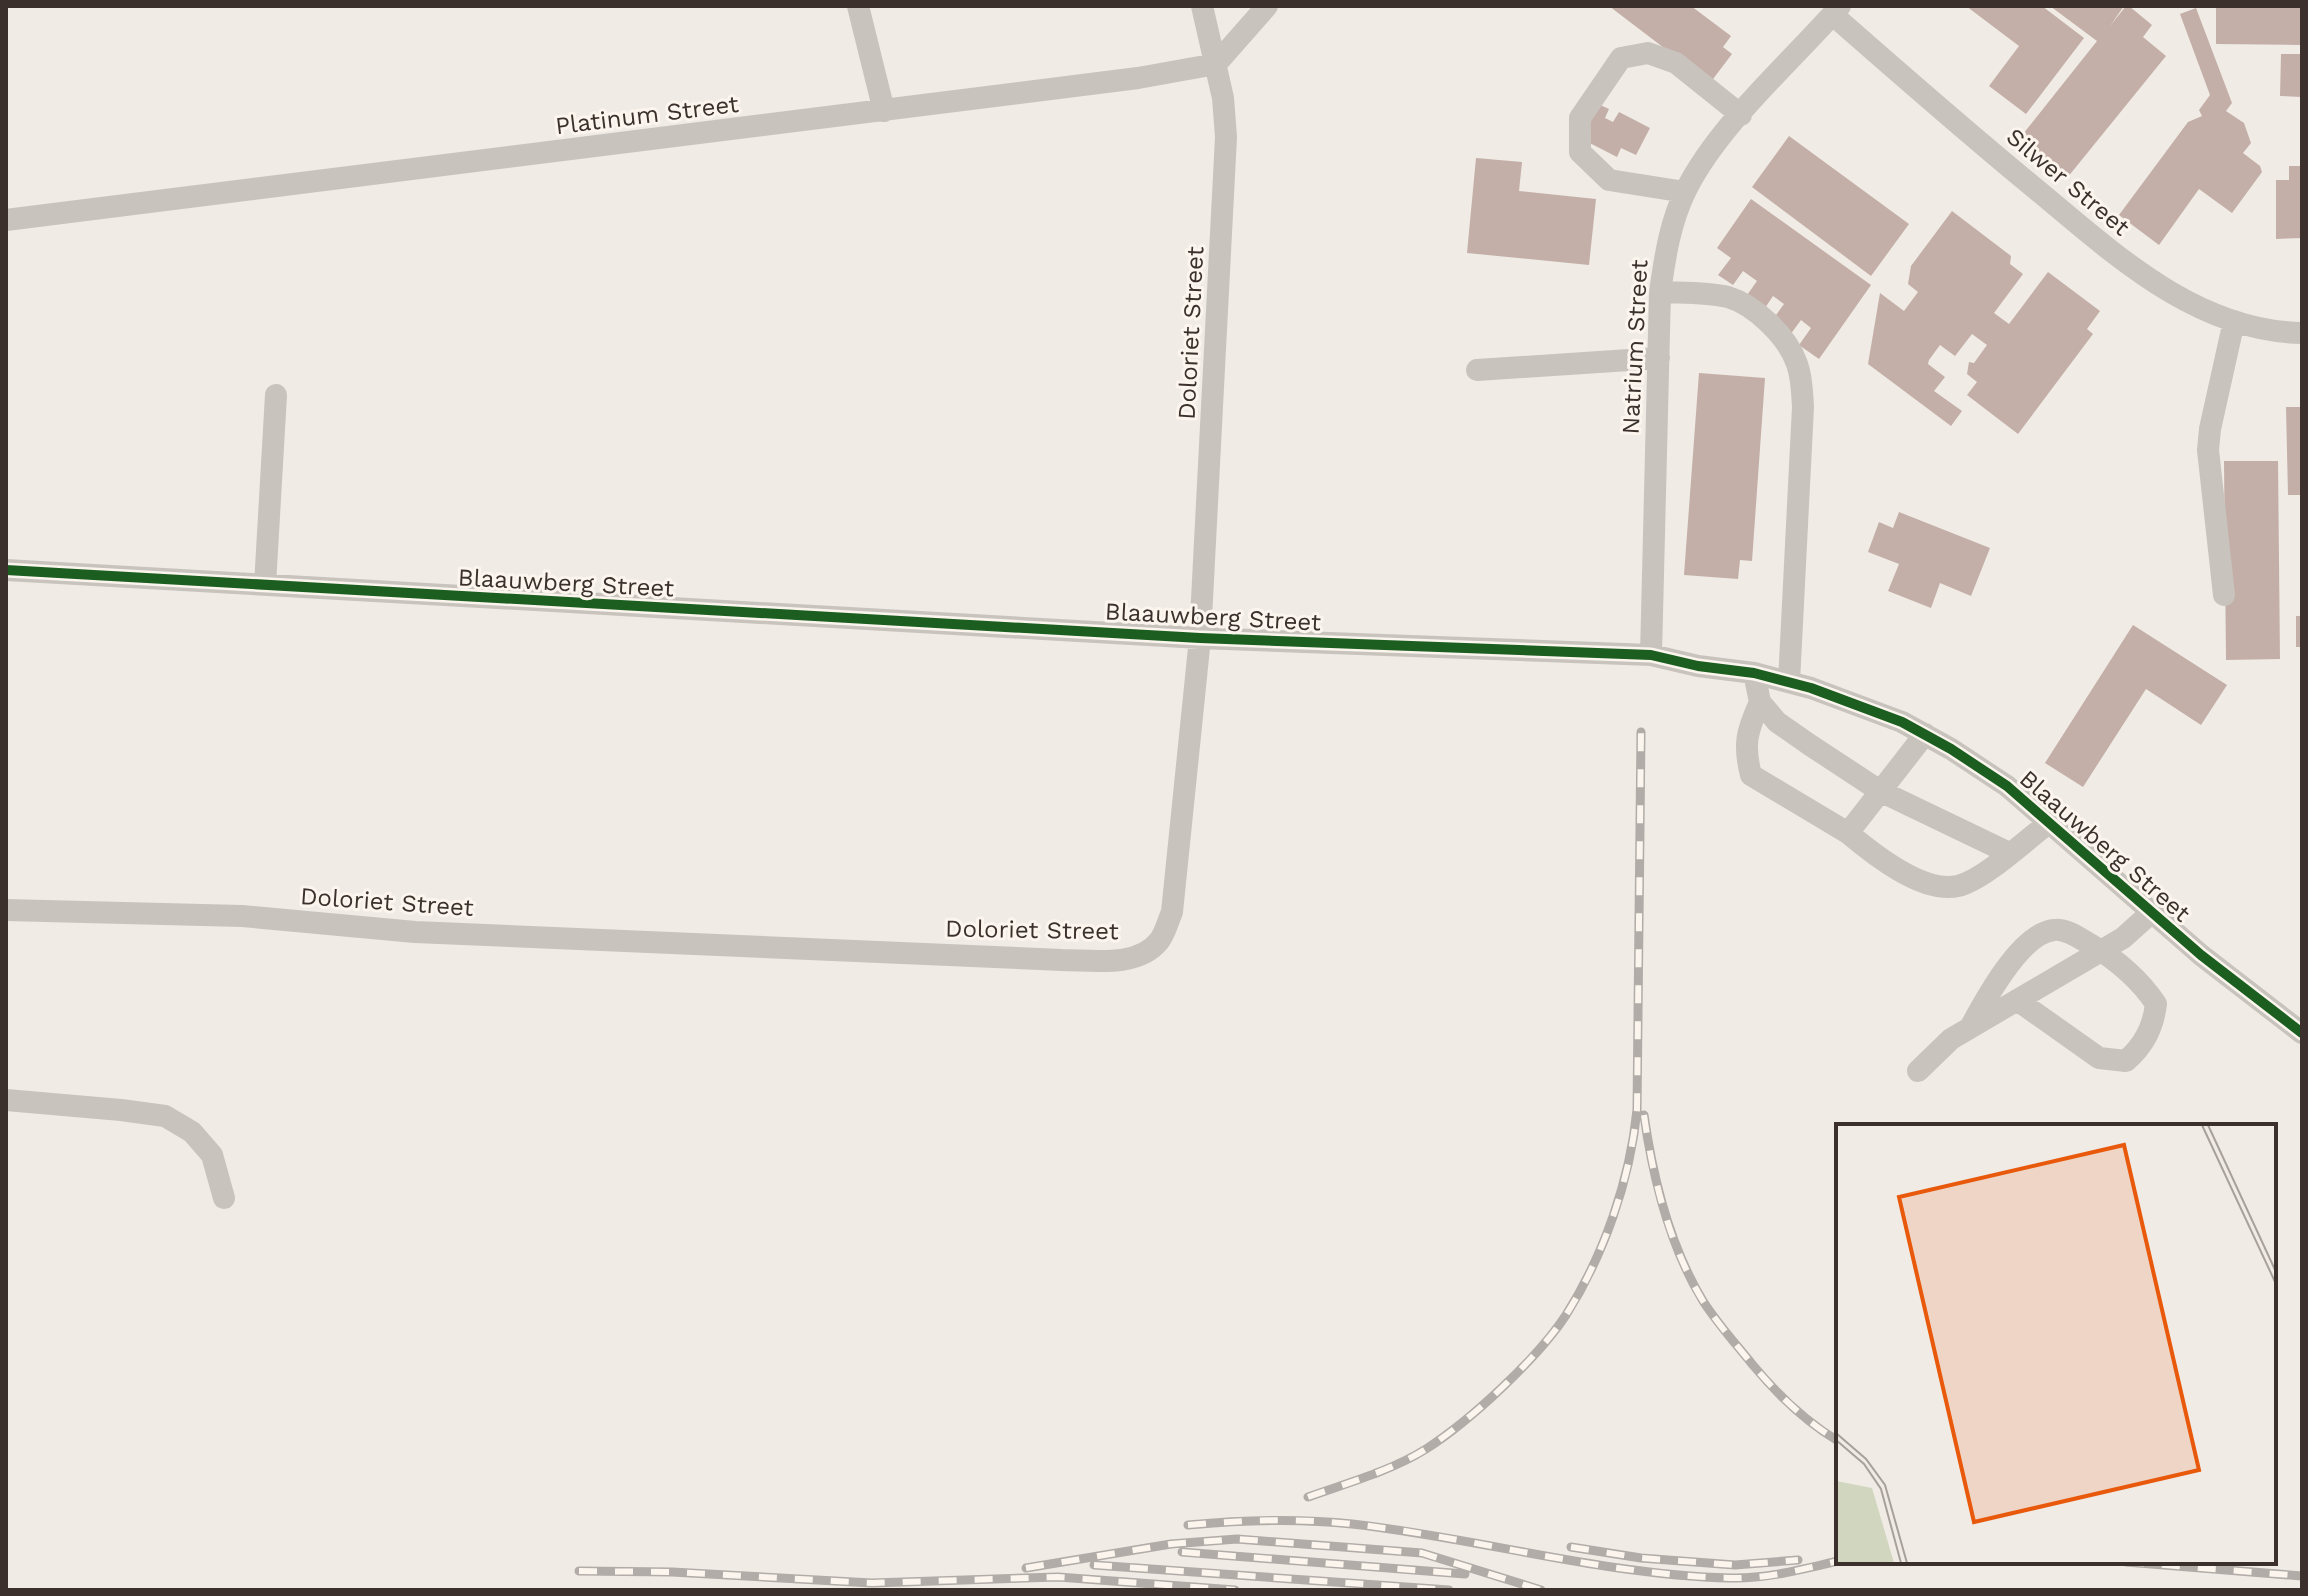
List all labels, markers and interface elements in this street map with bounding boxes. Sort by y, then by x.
street label: Platinum Street [554,90,740,140]
street label: Silwer Street [2001,122,2135,242]
street label: Doloriet Street [1172,246,1210,420]
street label: Natrium Street [1616,259,1654,435]
street label: Blaauwberg Street [457,563,675,603]
street label: Blaauwberg Street [1104,597,1322,637]
street label: Blaauwberg Street [2014,764,2196,928]
street label: Doloriet Street [299,882,475,922]
street label: Doloriet Street [945,914,1119,946]
inset map [1836,1124,2276,1564]

